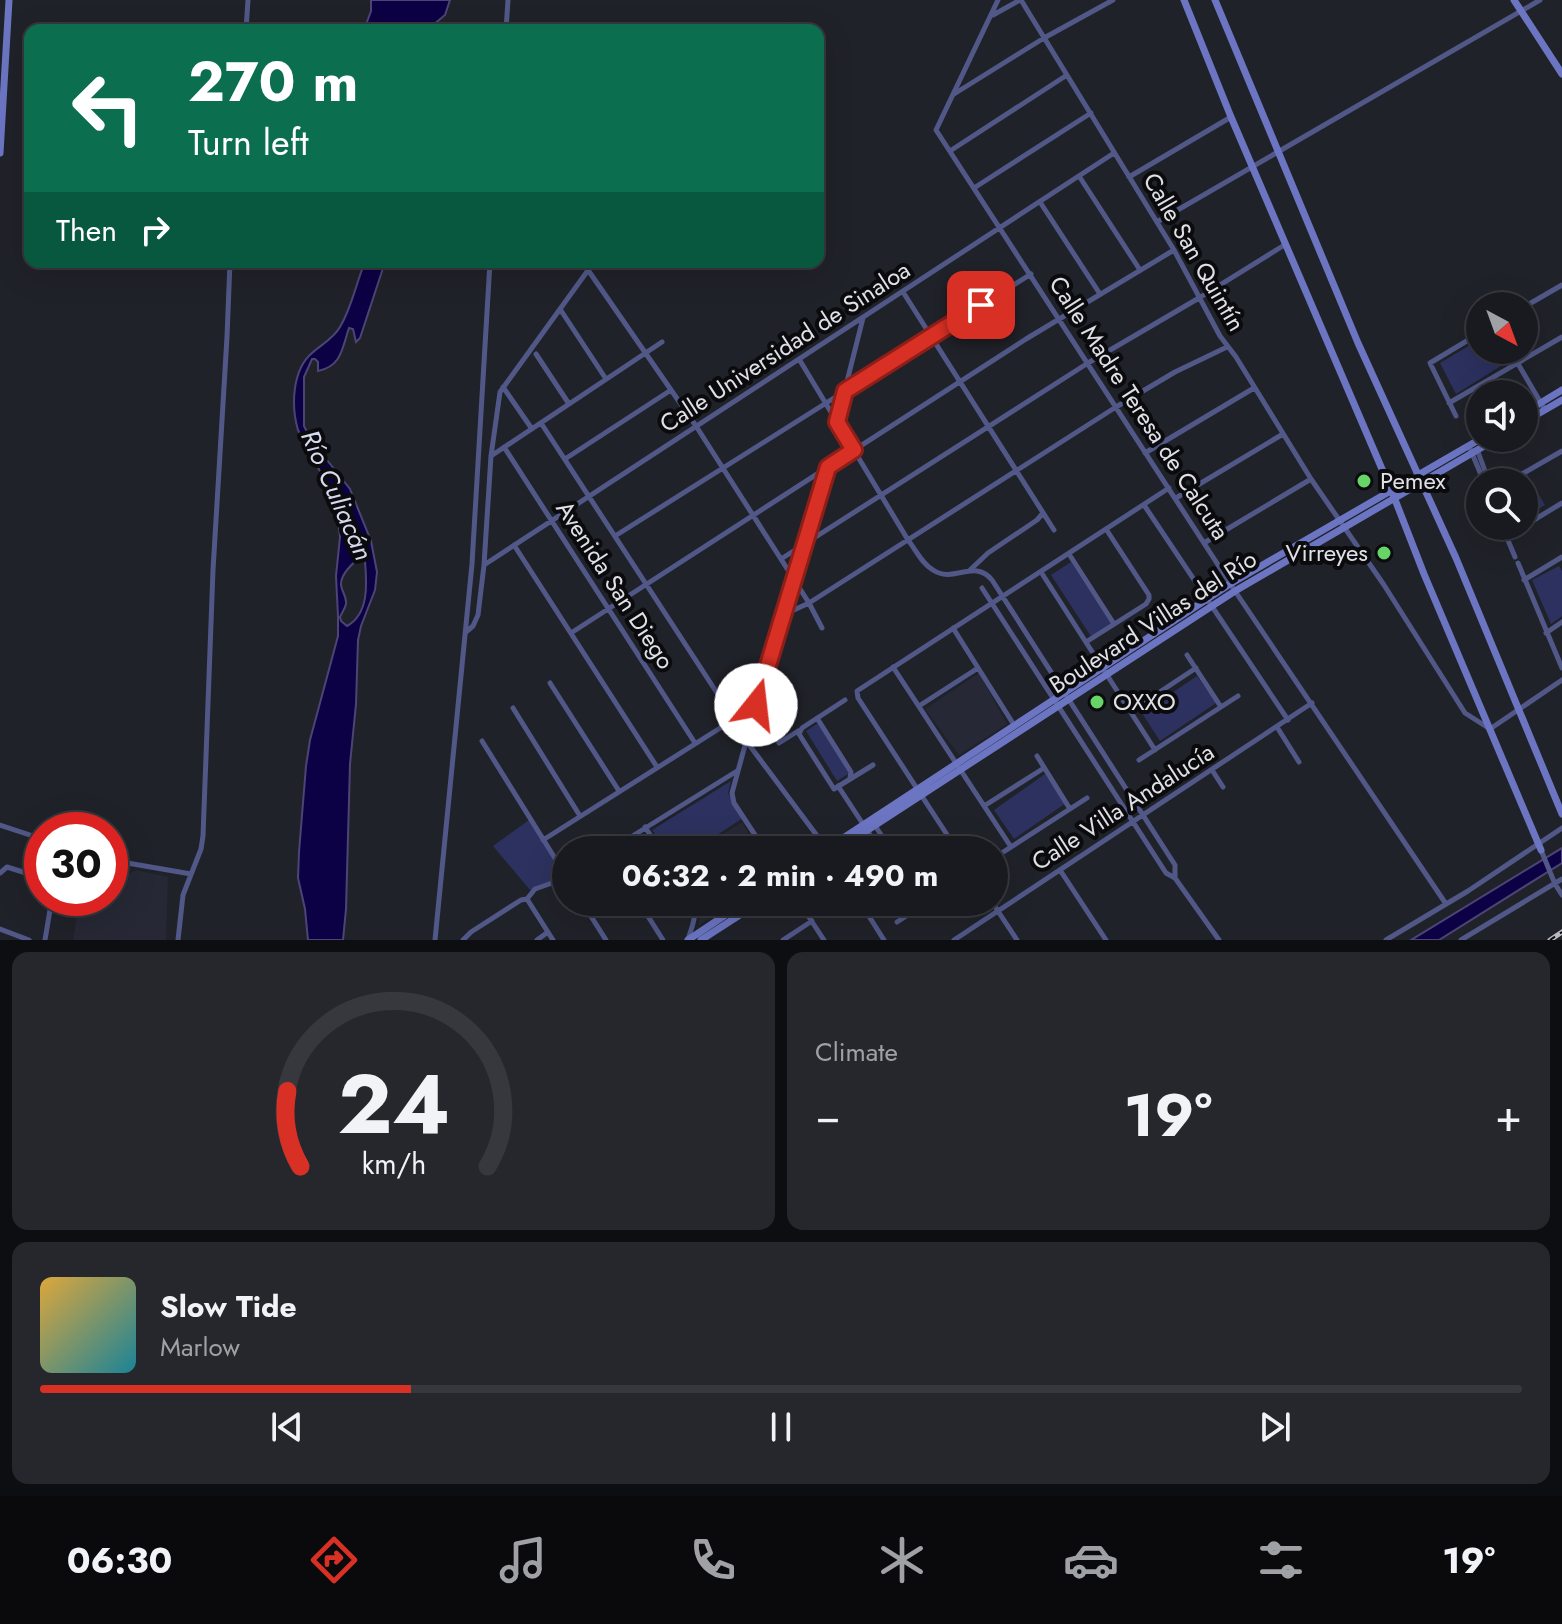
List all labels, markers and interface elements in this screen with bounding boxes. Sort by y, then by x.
text: 270 m [188,41,358,122]
icon: left [56,56,160,160]
text: Turn left [188,116,309,168]
street label: Calle San Quintín [1135,166,1254,338]
icon: right [133,208,177,252]
text: Then [56,209,117,252]
street label: Calle Universidad de Sinaloa [653,252,917,441]
street label: Calle Madre Teresa de Calcuta [1041,269,1238,547]
pin [947,271,1015,339]
icon: arrive [959,283,1003,327]
north arrow [1466,292,1538,364]
map controls [1466,292,1538,540]
button: sound [1466,380,1538,452]
water label: Río Culiacán [291,424,383,566]
place label: Pemex [1380,463,1447,498]
button: search [1466,468,1538,540]
marker: Pemex [1355,472,1373,490]
street label: Avenida San Diego [548,494,683,676]
place label: Virreyes [1286,535,1368,570]
street label: Boulevard Villas del Río [1042,541,1263,702]
marker: Virreyes [1375,544,1393,562]
position arrow [714,663,798,747]
place label: OXXO [1113,684,1176,719]
marker: OXXO [1088,693,1106,711]
street label: Calle Villa Andalucía [1025,734,1221,879]
speed limit sign: 30 [24,812,128,916]
text: 06:32 · 2 min · 490 m [622,854,938,897]
text: Climate [815,1033,898,1071]
text: 24 [337,1044,450,1164]
text: 19° [1124,1072,1212,1159]
text: − [815,1084,841,1148]
text: + [1495,1084,1522,1148]
text: km/h [361,1143,426,1185]
text: Slow Tide [160,1285,297,1328]
text: Marlow [160,1328,240,1366]
icon: previous [265,1405,309,1449]
icon: pause [759,1405,803,1449]
icon: next [1253,1405,1297,1449]
icon: directions [306,1532,362,1588]
icon: music [495,1532,551,1588]
icon: phone [685,1532,741,1588]
icon: climate [874,1532,930,1588]
icon: car [1063,1532,1119,1588]
icon: filters [1253,1532,1309,1588]
text: 06:30 [67,1534,172,1586]
text: 19° [1442,1534,1495,1586]

